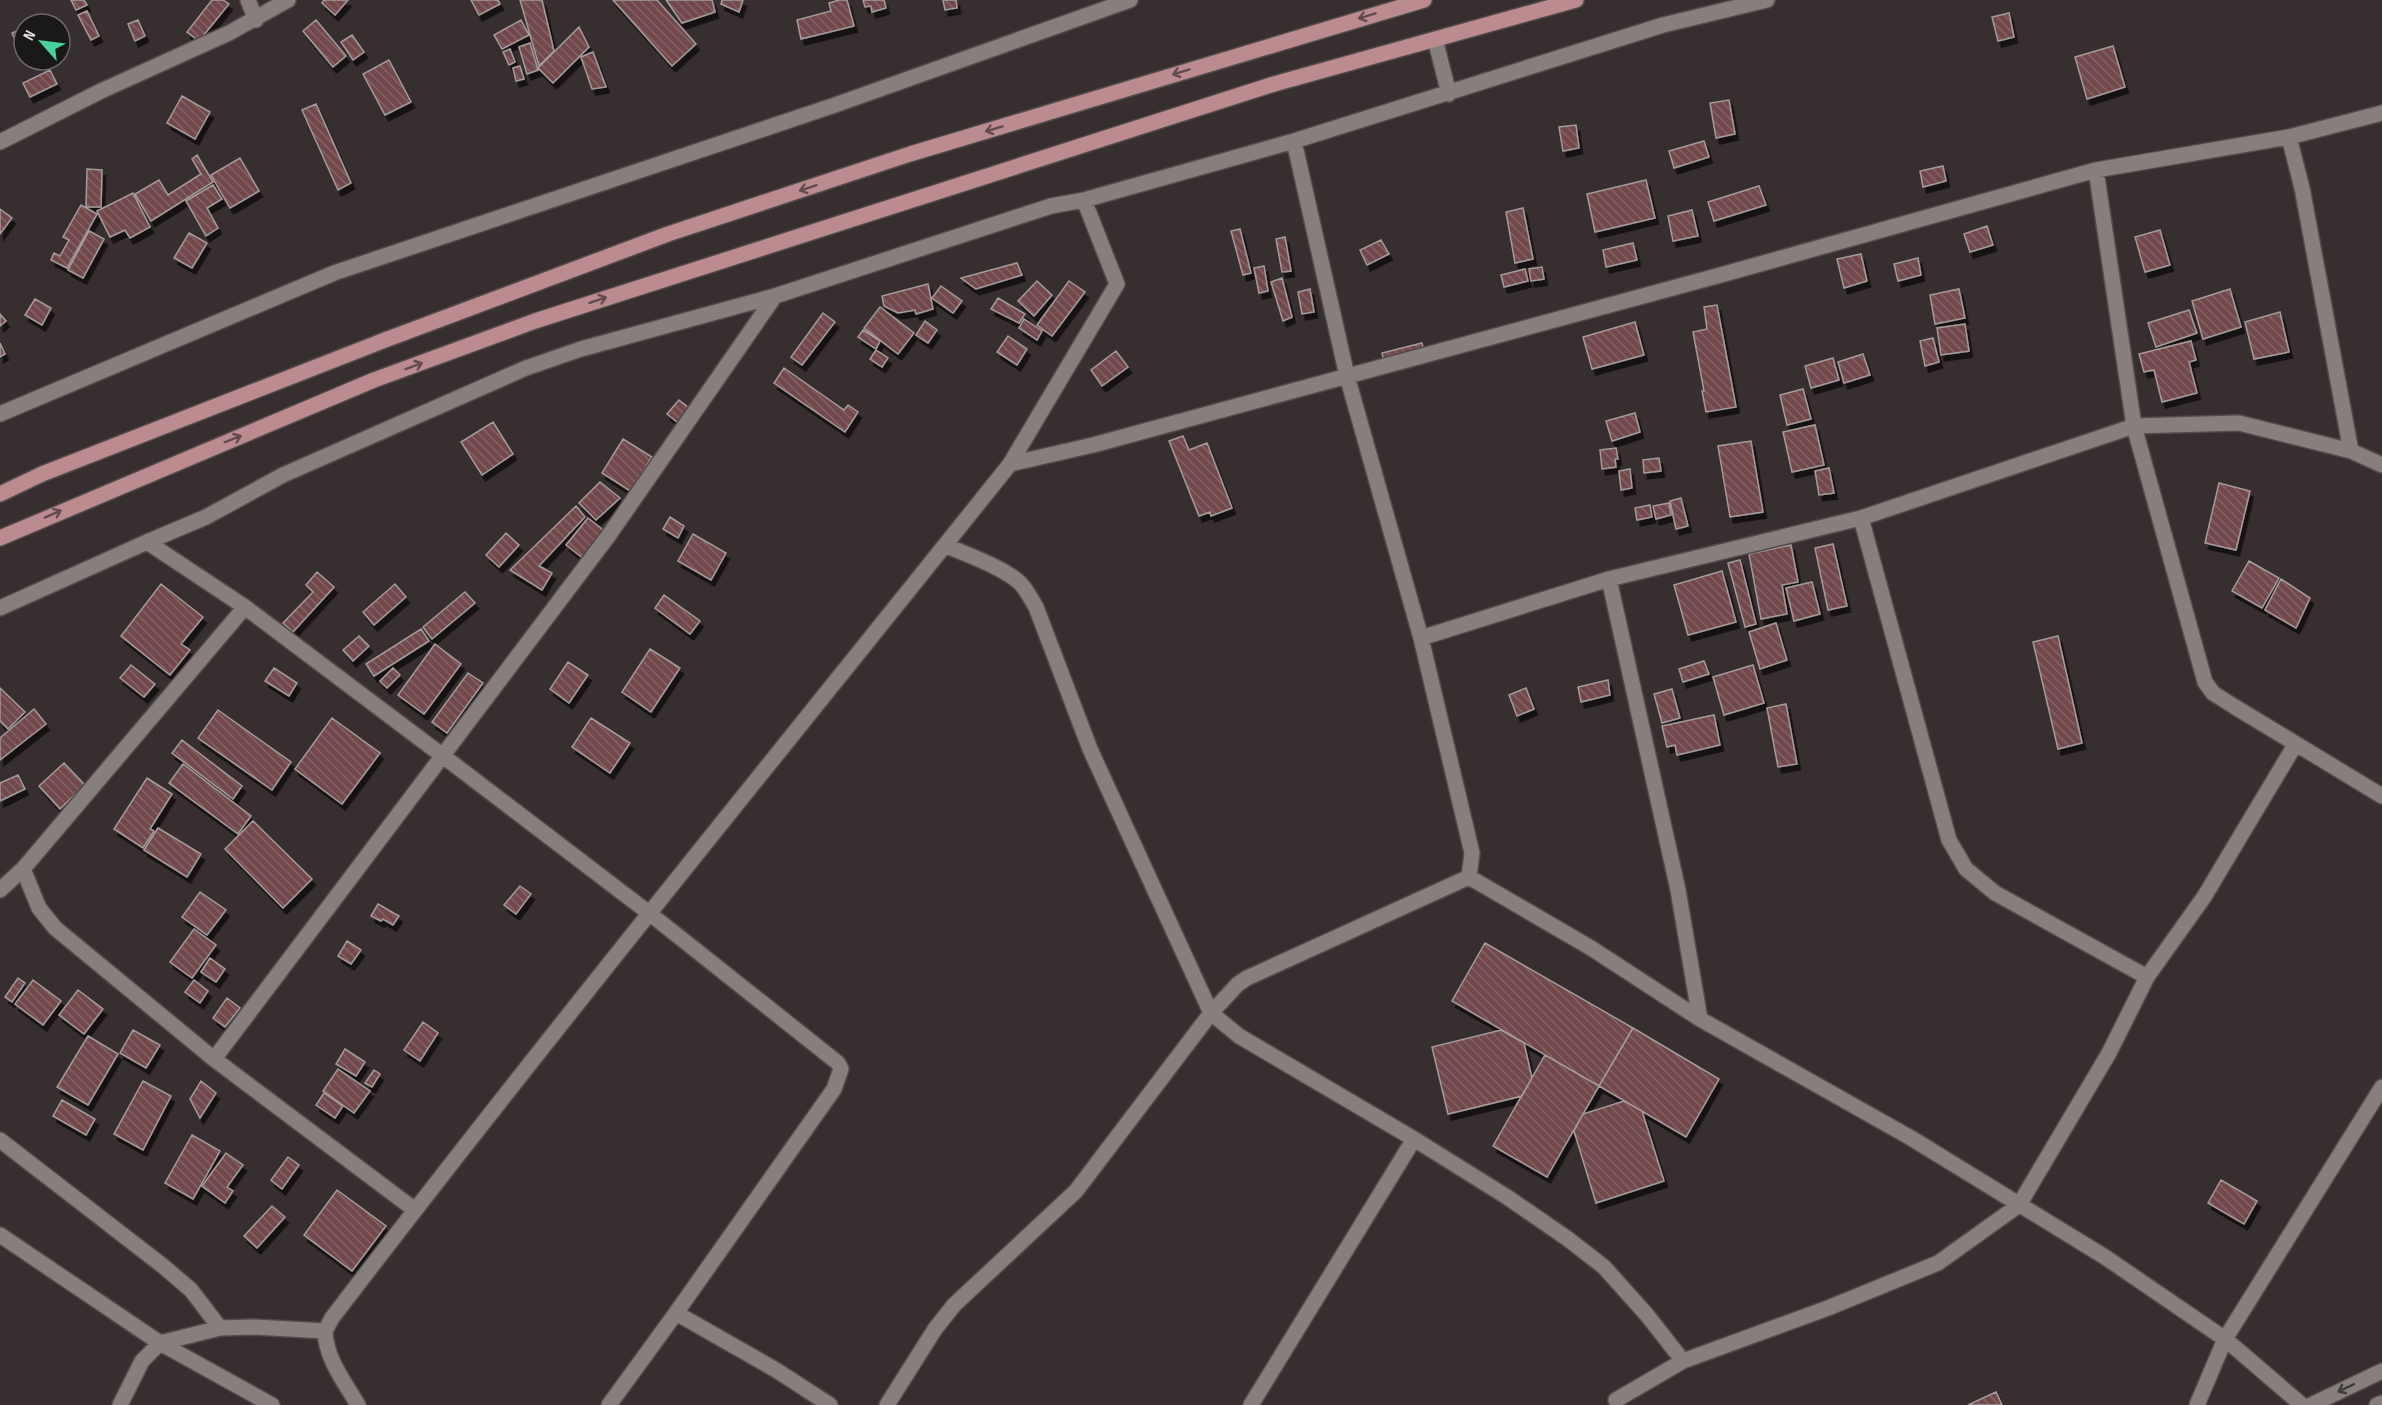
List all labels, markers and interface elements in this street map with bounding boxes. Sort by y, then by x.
one-way arrow [1358,11,1377,22]
north arrow [12,12,72,72]
text: N [20,27,40,44]
one-way arrow [1172,67,1191,78]
one-way arrow [985,124,1004,135]
one-way arrow [799,183,818,194]
one-way arrow [588,294,607,305]
one-way arrow [404,359,423,370]
one-way arrow [224,433,242,444]
one-way arrow [44,508,62,519]
one-way arrow [2338,1383,2356,1395]

